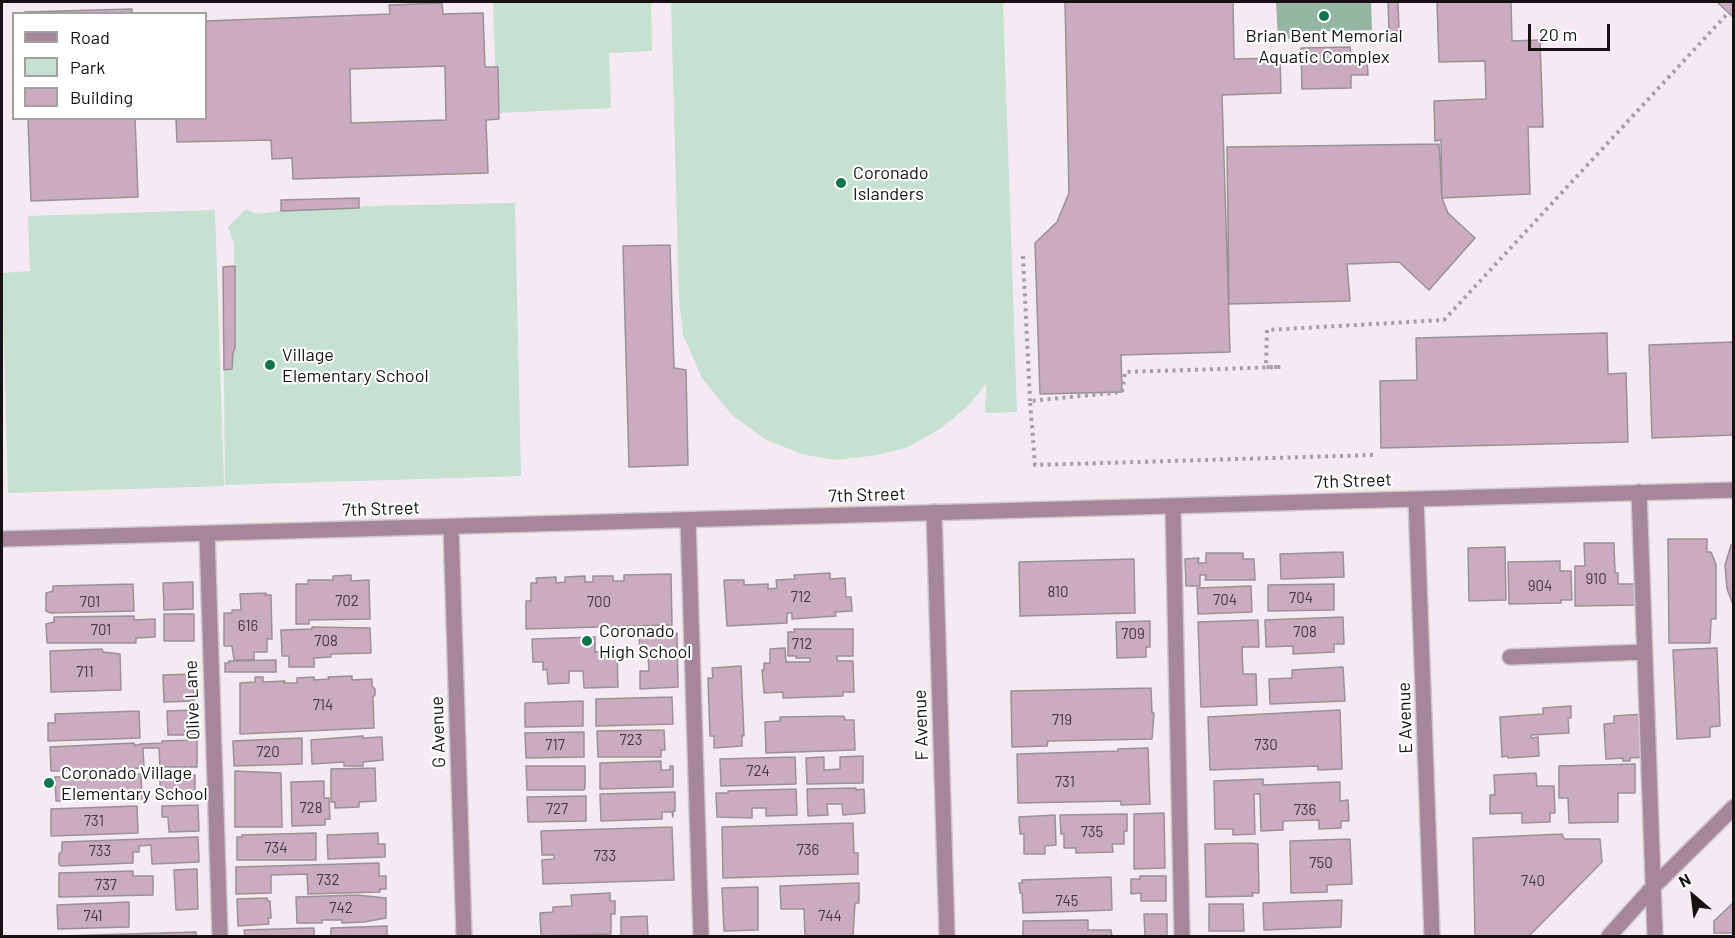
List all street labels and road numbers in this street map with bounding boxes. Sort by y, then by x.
street label: 7th Street [1314,469,1392,493]
street label: 7th Street [828,483,906,507]
street label: 7th Street [342,497,420,521]
street label: Olive Lane [180,660,204,740]
street label: E Avenue [1393,682,1417,754]
street label: F Avenue [909,689,933,761]
street label: G Avenue [426,696,450,768]

